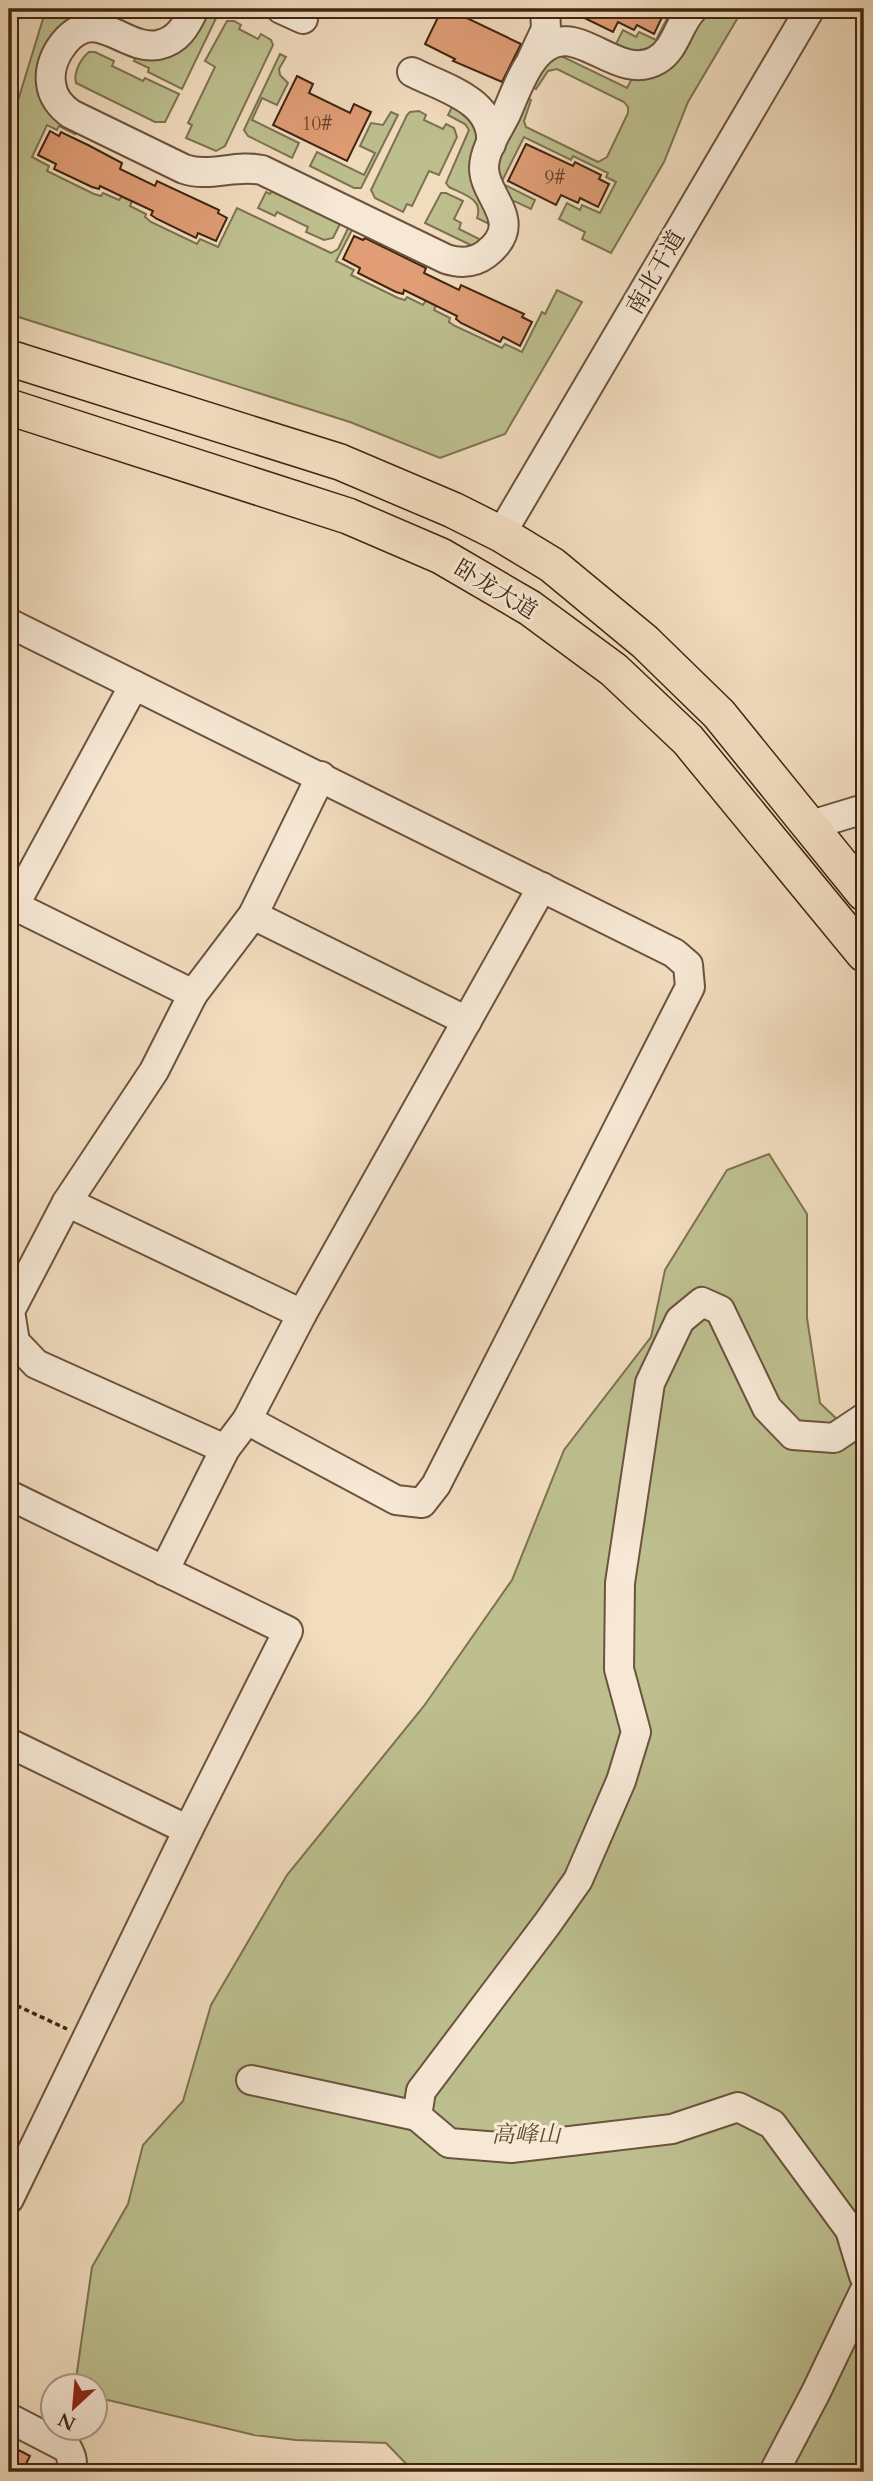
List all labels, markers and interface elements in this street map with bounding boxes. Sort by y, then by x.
house number: 10# [302,111,332,137]
house number: 9# [545,165,565,191]
street label: 南北干道 [619,225,692,320]
street label: 卧龙大道 [448,552,543,626]
park label: 高峰山 [492,2119,563,2150]
north arrow [38,2372,108,2442]
text: N [53,2406,80,2437]

